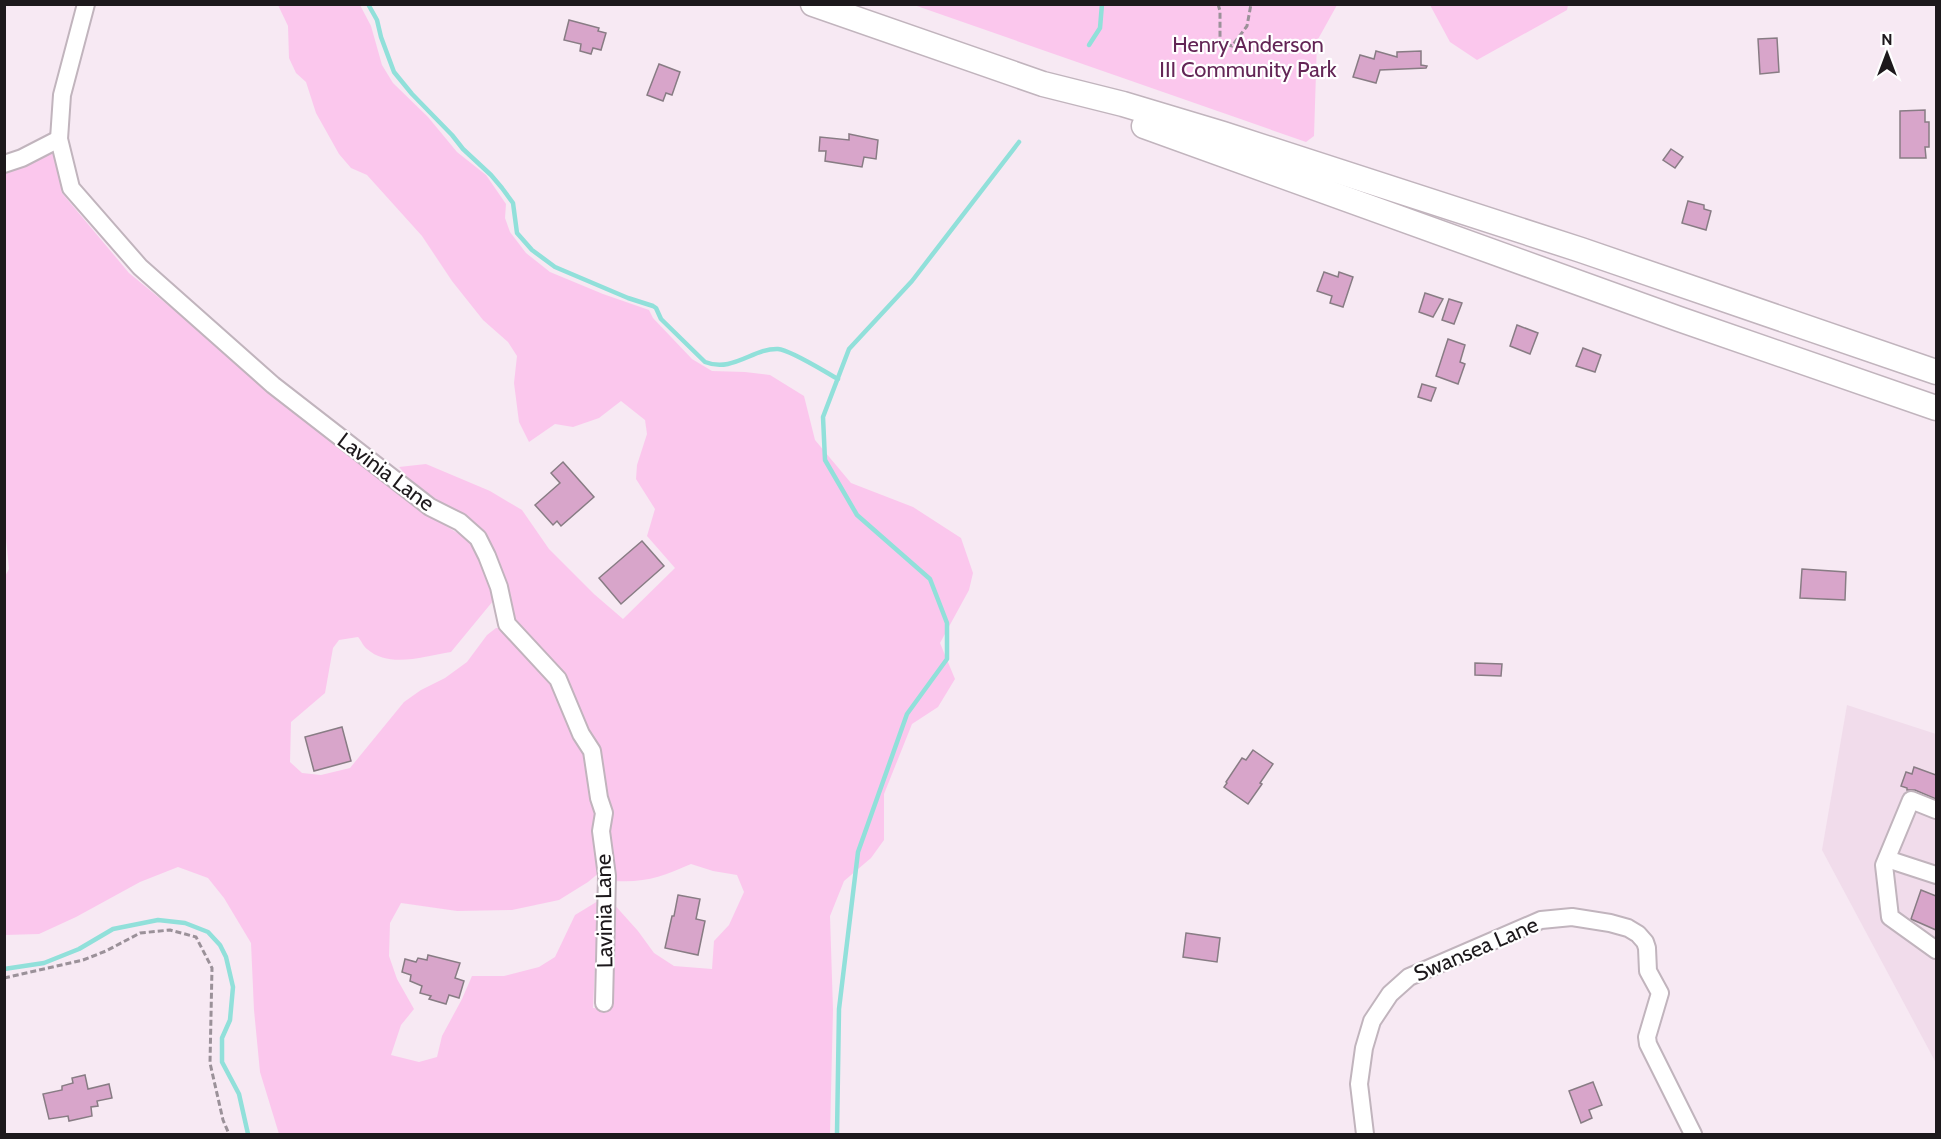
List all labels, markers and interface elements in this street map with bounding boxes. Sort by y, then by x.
north arrow [1857,24,1917,84]
text: N [1881,30,1893,49]
park label: Henry Anderson III Community Park [1159,31,1337,83]
street label: Lavinia Lane [332,427,440,517]
street label: Lavinia Lane [590,854,618,968]
street label: Swansea Lane [1410,911,1542,987]

